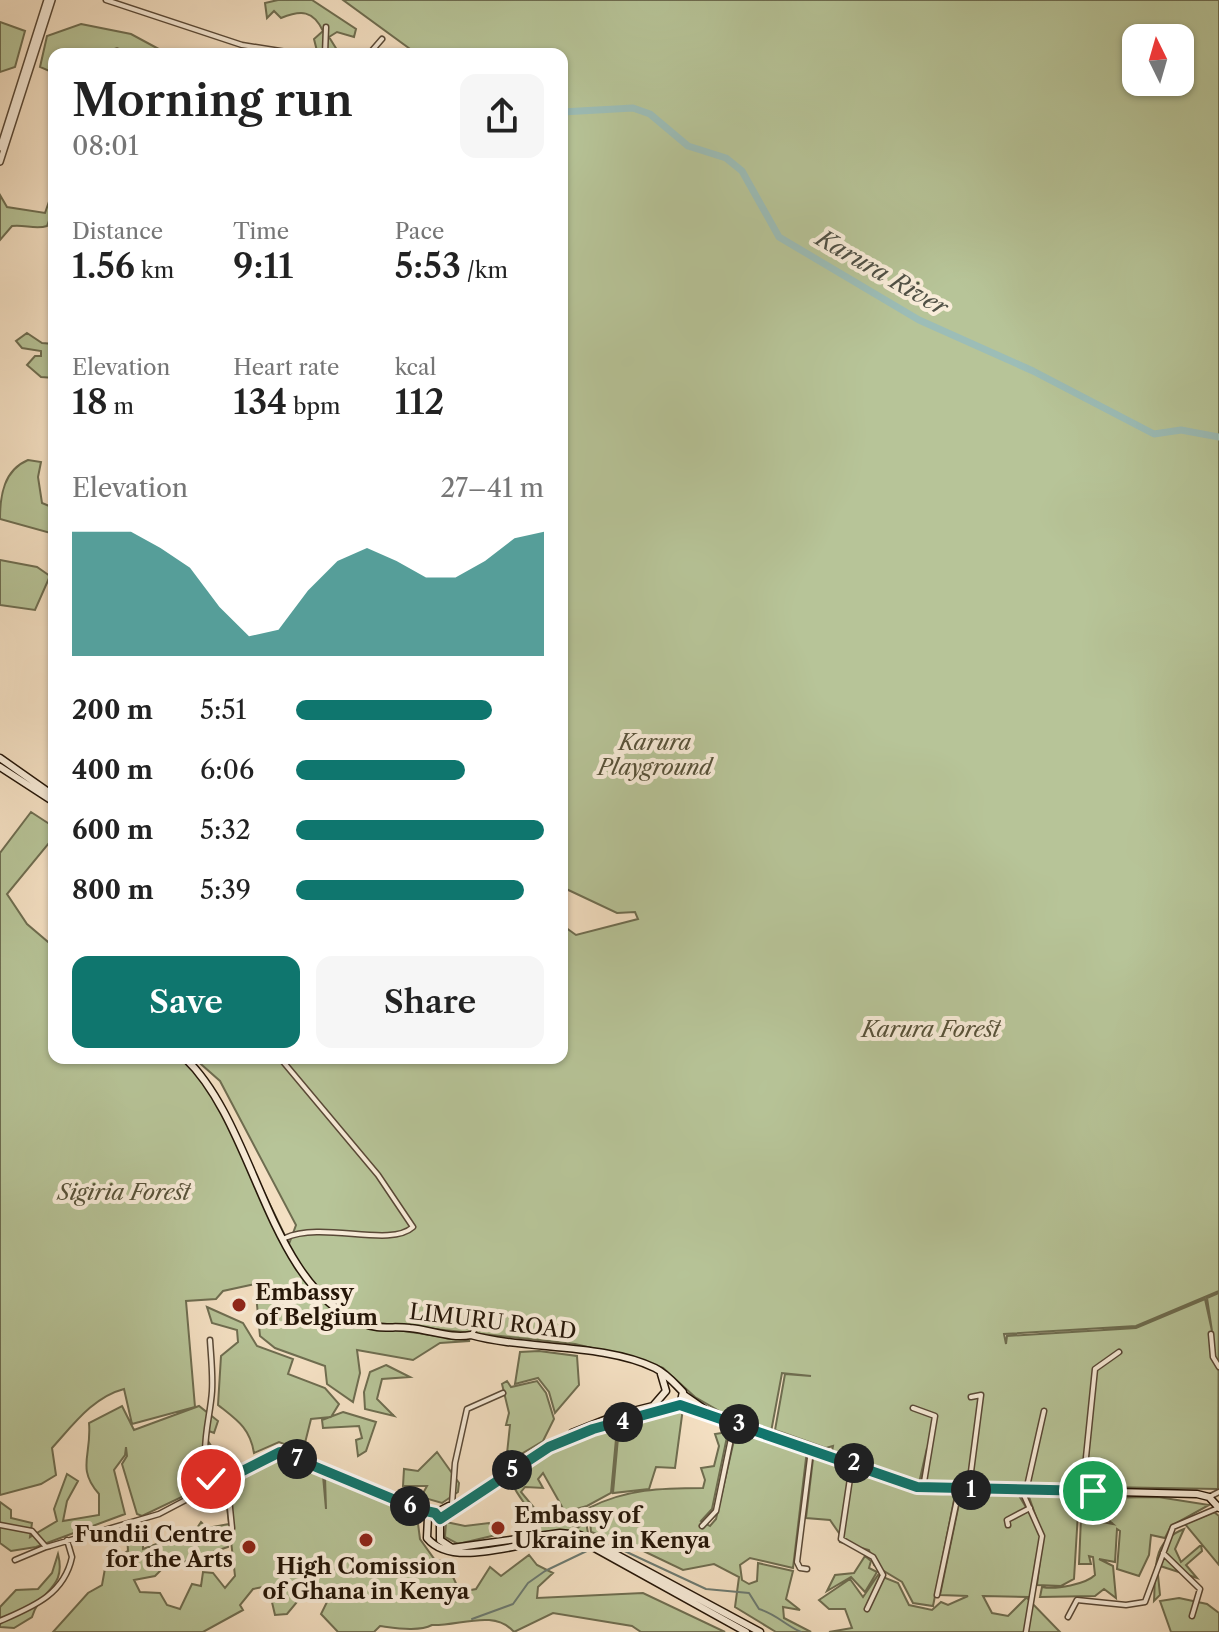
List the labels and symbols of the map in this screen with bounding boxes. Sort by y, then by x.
north arrow [1122,24,1194,96]
water label: Karura River [810,222,955,323]
park label: Karura Playground [596,729,714,781]
park label: Karura Forest [860,1016,1002,1043]
park label: Sigiria Forest [56,1179,192,1206]
place label: Embassy of Belgium [255,1279,378,1331]
marker: Embassy of Belgium [230,1296,248,1314]
street label: LIMURU ROAD [408,1298,578,1345]
pin: 4 [603,1402,643,1442]
pin: 3 [719,1404,759,1444]
pin: 7 [277,1439,317,1479]
pin: 2 [834,1443,874,1483]
pin [177,1445,245,1513]
pin: 5 [492,1450,532,1490]
pin [1059,1457,1127,1525]
pin: 1 [951,1470,991,1510]
pin: 6 [390,1486,430,1526]
place label: Embassy of Ukraine in Kenya [514,1502,711,1554]
marker: Embassy of Ukraine in Kenya [489,1519,507,1537]
place label: Fundii Centre for the Arts [74,1521,233,1573]
marker: High Comission of Ghana in Kenya [357,1531,375,1549]
marker: Fundii Centre for the Arts [240,1538,258,1556]
place label: High Comission of Ghana in Kenya [262,1553,470,1605]

